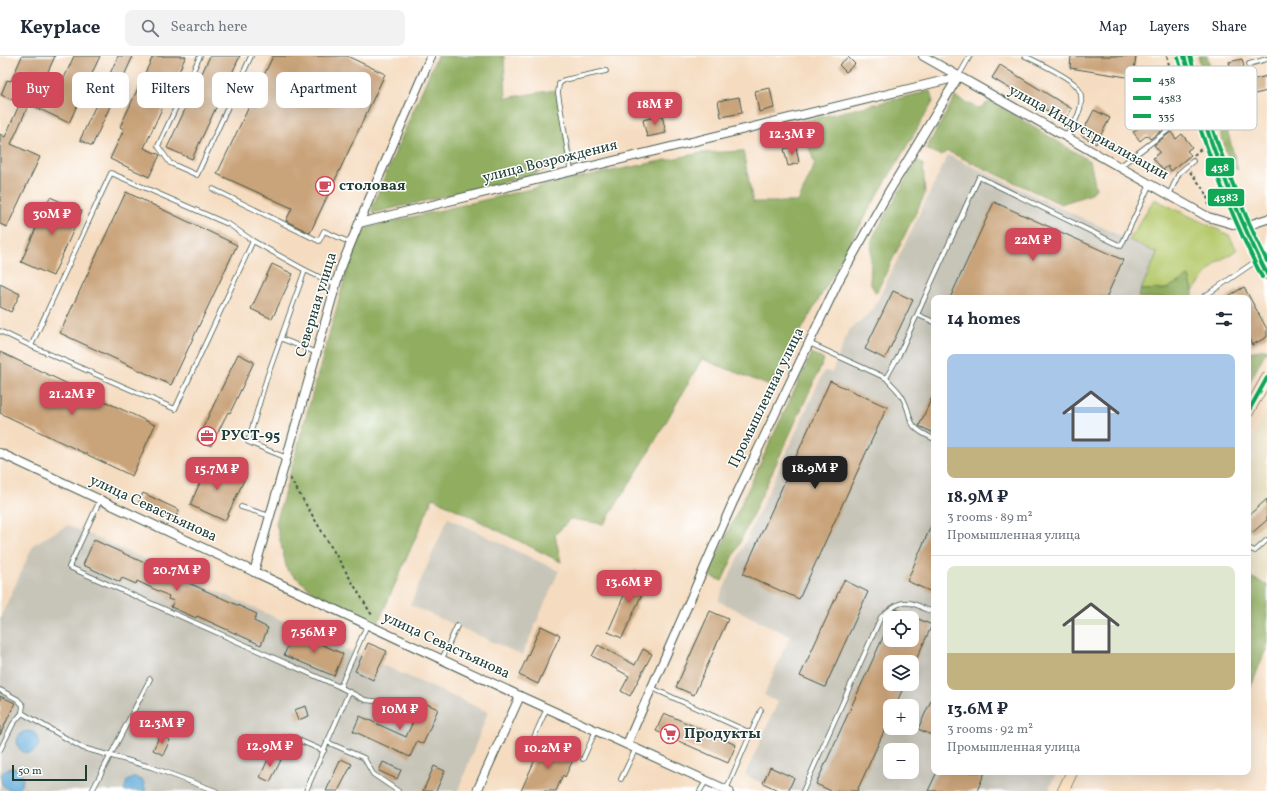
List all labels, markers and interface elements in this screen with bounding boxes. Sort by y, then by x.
search box [125,10,405,46]
text: Keyplace [20,15,101,41]
icon: search [139,17,161,39]
text: Search here [171,17,247,38]
text: Map [1099,18,1127,37]
text: Layers [1149,18,1189,37]
text: Share [1211,18,1247,37]
legend [1125,66,1257,130]
chip: Buy [12,72,64,108]
chip: Rent [72,72,129,108]
chip: Filters [137,72,204,108]
chip: New [212,72,268,108]
chip: Apartment [276,72,371,108]
text: 438 [1158,74,1176,89]
street label: улица Индустриализации [1004,80,1172,186]
pin: 18M ₽ [627,92,683,126]
text: 438З [1158,92,1182,107]
text: 18M ₽ [637,96,673,114]
text: 335 [1158,110,1175,125]
pin: 12.3M ₽ [755,122,829,156]
text: 12.3M ₽ [769,126,815,144]
street label: улица Возрождения [480,135,620,189]
line badge: 438 [1205,157,1235,177]
text: 438 [1211,161,1229,176]
cafe icon: столовая [314,175,336,197]
place label: столовая [339,176,406,197]
line badge: 438З [1207,188,1245,207]
text: 438З [1214,191,1238,206]
pin: 30M ₽ [24,202,80,236]
text: 30M ₽ [33,206,71,224]
pin: 22M ₽ [1005,228,1061,262]
text: 22M ₽ [1014,232,1052,250]
street label: Северная улица [291,250,343,360]
text: 14 homes [947,308,1021,331]
icon: filters [1213,308,1235,330]
street label: Промышленная улица [724,324,810,472]
icon: home [1055,380,1127,452]
pin: 21.2M ₽ [35,382,109,416]
text: 21.2M ₽ [49,386,95,404]
office icon: РУСТ-95 [196,425,218,447]
place label: РУСТ-95 [221,426,280,447]
pin: 18.9M ₽ [778,456,852,490]
pin: 15.7M ₽ [180,457,254,491]
text: 18.9M ₽ [791,460,839,478]
text: 15.7M ₽ [194,461,240,479]
street label: улица Севастьянова [86,470,220,548]
text: 18.9M ₽ [947,486,1009,509]
text: 3 rooms · 89 m² [947,509,1033,527]
text: Промышленная улица [947,527,1080,545]
pin: 20.7M ₽ [140,558,214,592]
text: 20.7M ₽ [153,562,201,580]
pin: 13.6M ₽ [592,570,666,604]
text: 13.6M ₽ [606,574,652,592]
icon: home [1055,592,1127,664]
street label: улица Севастьянова [379,607,513,685]
map controls [883,611,919,779]
button: locate [883,611,919,647]
pin: 7.56M ₽ [277,620,351,654]
text: 7.56M ₽ [291,624,337,642]
button: layers [883,655,919,691]
pin: 10M ₽ [372,697,428,731]
text: 13.6M ₽ [947,698,1008,721]
button: + [883,699,919,735]
text: 10M ₽ [381,701,419,719]
pin: 12.3M ₽ [125,711,199,745]
text: 12.3M ₽ [139,715,185,733]
text: 3 rooms · 92 m² [947,721,1033,739]
supermarket icon: Продукты [659,723,681,745]
place label: Продукты [684,724,761,745]
pin: 12.9M ₽ [233,734,307,768]
pin: 10.2M ₽ [511,736,585,770]
text: 12.9M ₽ [247,738,293,756]
text: Промышленная улица [947,739,1080,757]
text: 10.2M ₽ [524,740,572,758]
button: − [883,743,919,779]
scale bar [12,763,87,782]
text: 50 m [18,764,42,779]

